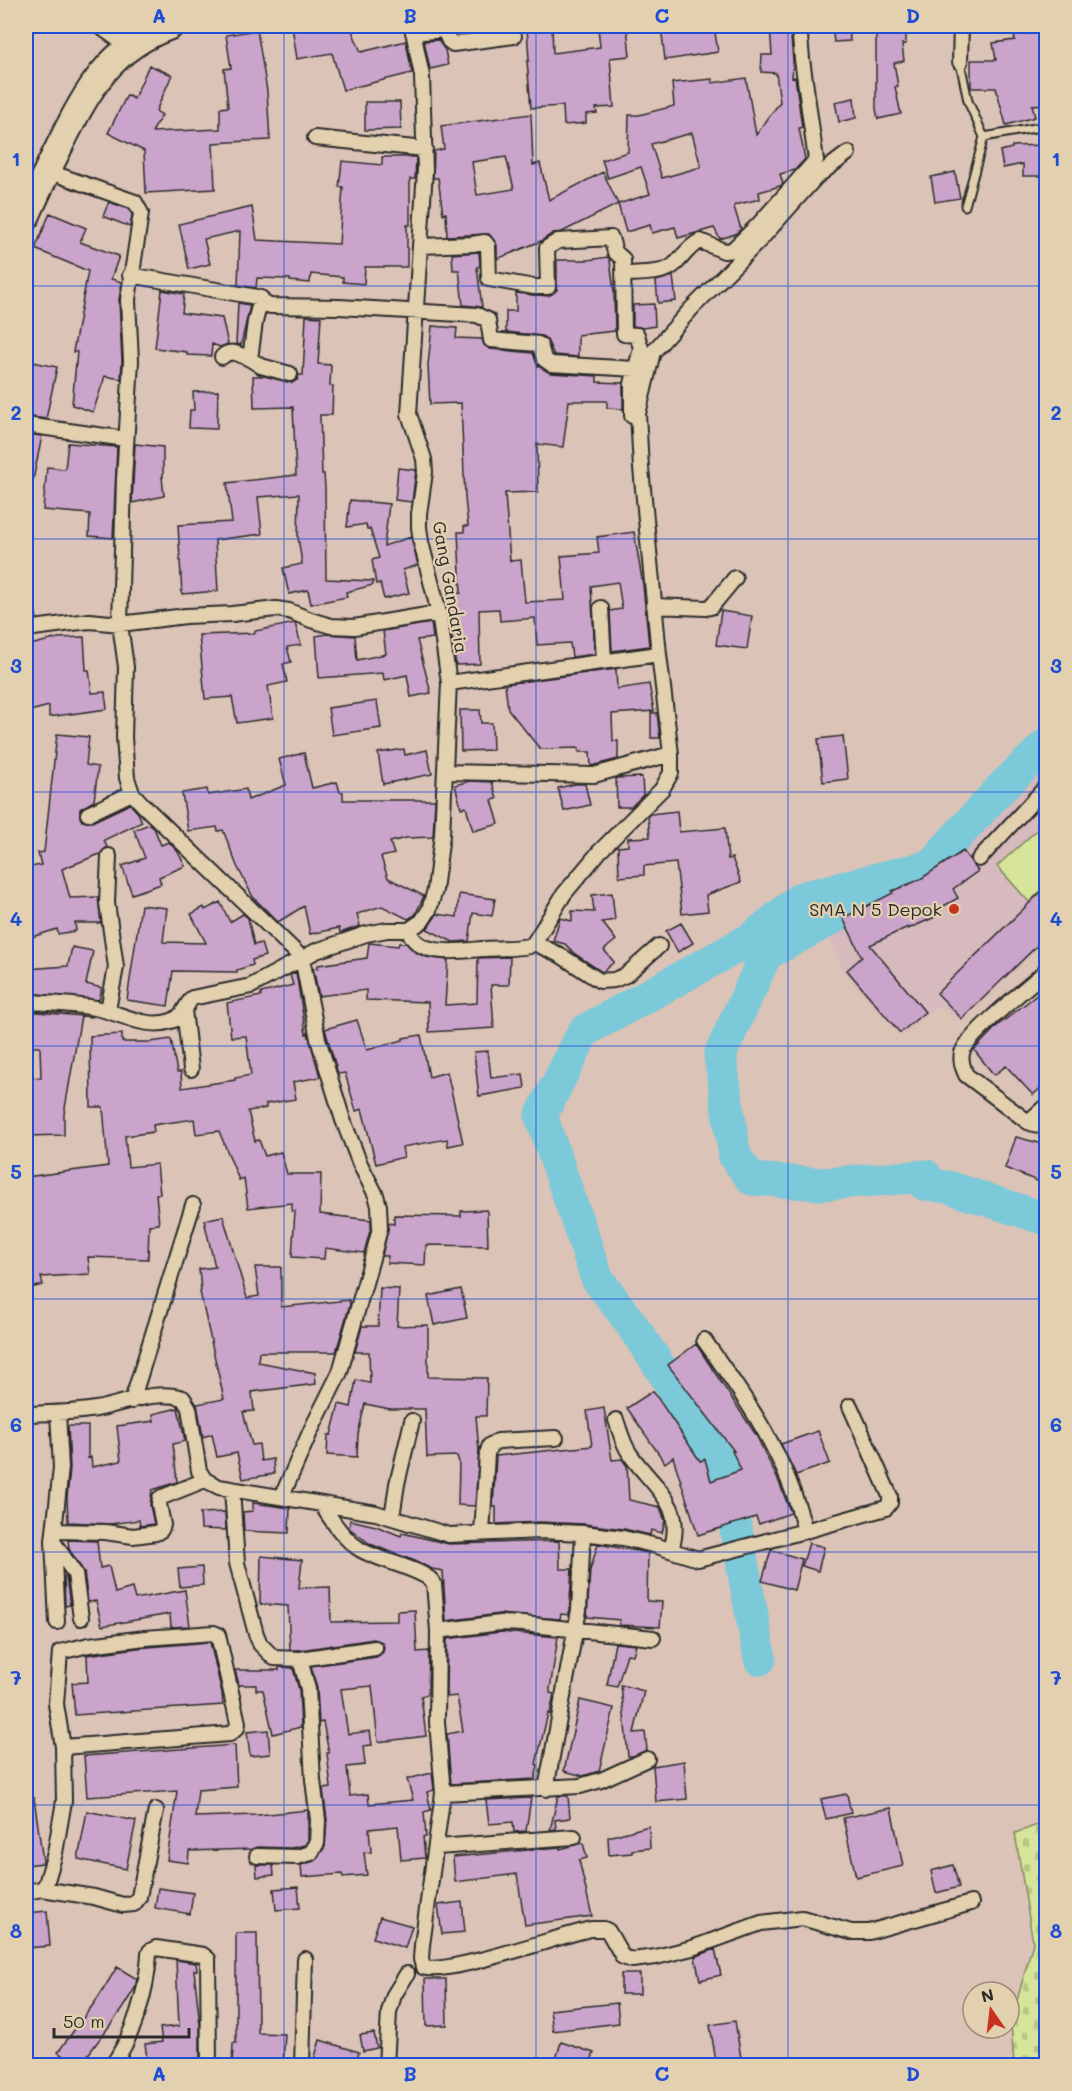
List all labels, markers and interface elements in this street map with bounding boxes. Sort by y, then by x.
text: A [152,2,166,28]
text: B [403,2,417,28]
text: C [655,2,670,28]
text: D [906,2,920,28]
text: 1 [12,145,20,171]
text: 1 [1052,145,1060,171]
text: 2 [10,399,22,425]
text: 2 [1050,399,1062,425]
street label: Gang Gandaria [428,519,474,655]
text: 3 [10,652,22,678]
text: 3 [1050,652,1062,678]
place label: SMA N 5 Depok [809,897,942,921]
marker: SMA N 5 Depok [947,902,961,916]
text: 4 [10,905,23,931]
text: 4 [1050,905,1063,931]
text: 5 [10,1158,22,1184]
text: 5 [1050,1158,1062,1184]
text: 6 [10,1411,22,1437]
text: 6 [1050,1411,1062,1437]
text: 7 [10,1664,22,1690]
text: 7 [1050,1664,1062,1690]
text: 8 [10,1917,22,1943]
text: 8 [1050,1917,1062,1943]
north arrow [961,1980,1021,2040]
text: N [979,1983,996,2007]
scale bar [54,2001,189,2039]
text: 50 m [63,2009,105,2033]
text: A [152,2060,166,2086]
text: B [403,2060,417,2086]
text: C [655,2060,670,2086]
text: D [906,2060,920,2086]

